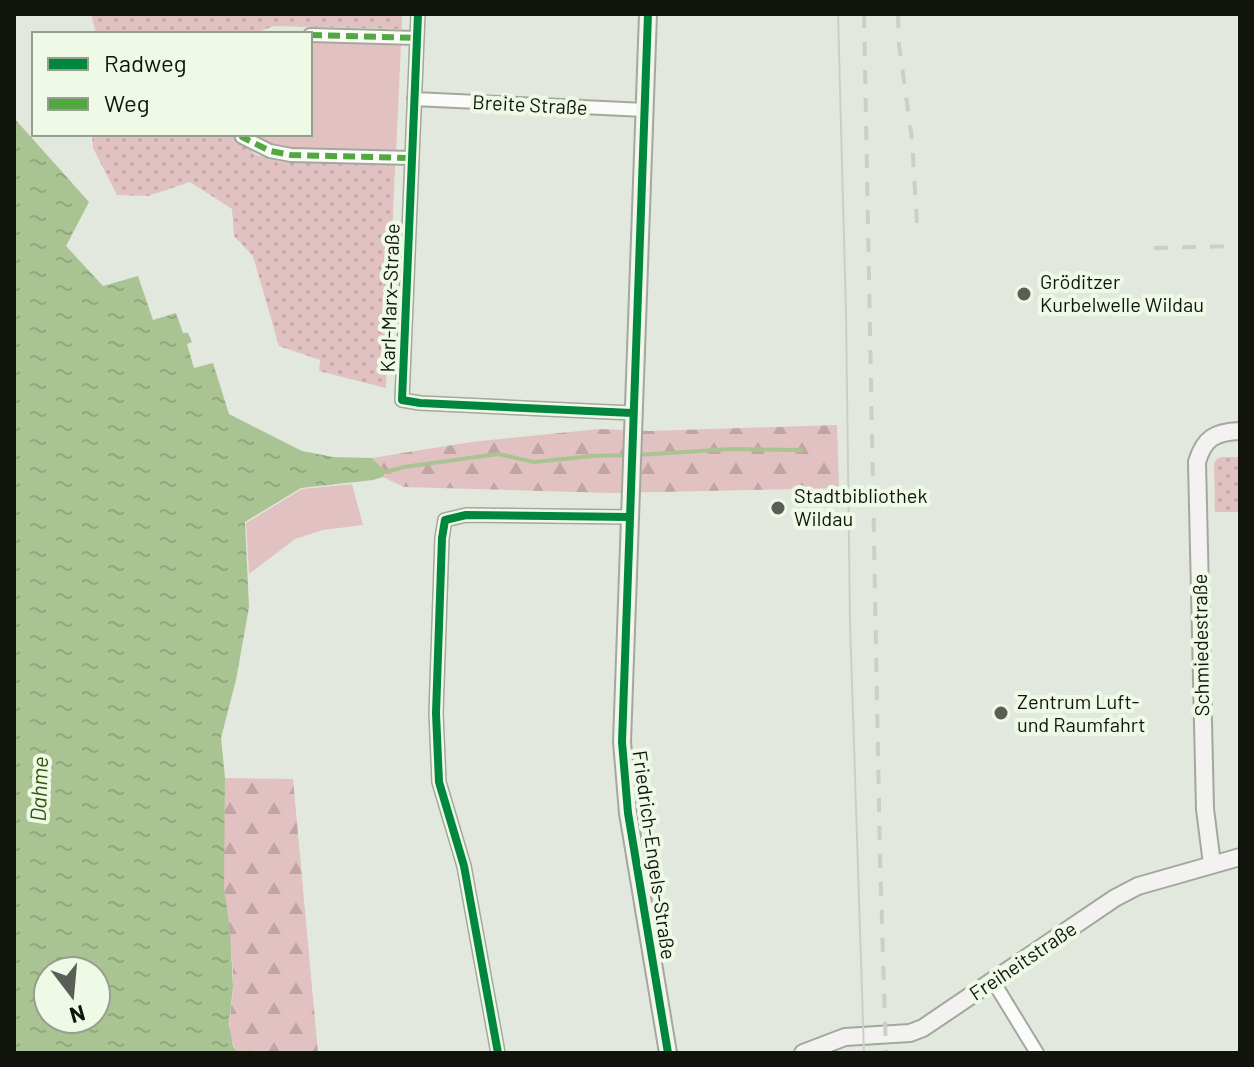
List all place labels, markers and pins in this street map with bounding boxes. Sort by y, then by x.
place label: Gröditzer Kurbelwelle Wildau [1040,269,1204,316]
marker: Gröditzer Kurbelwelle Wildau [1015,285,1033,303]
place label: Stadtbibliothek Wildau [794,483,927,530]
marker: Stadtbibliothek Wildau [769,499,787,517]
place label: Zentrum Luft- und Raumfahrt [1017,689,1146,736]
marker: Zentrum Luft- und Raumfahrt [992,704,1010,722]

